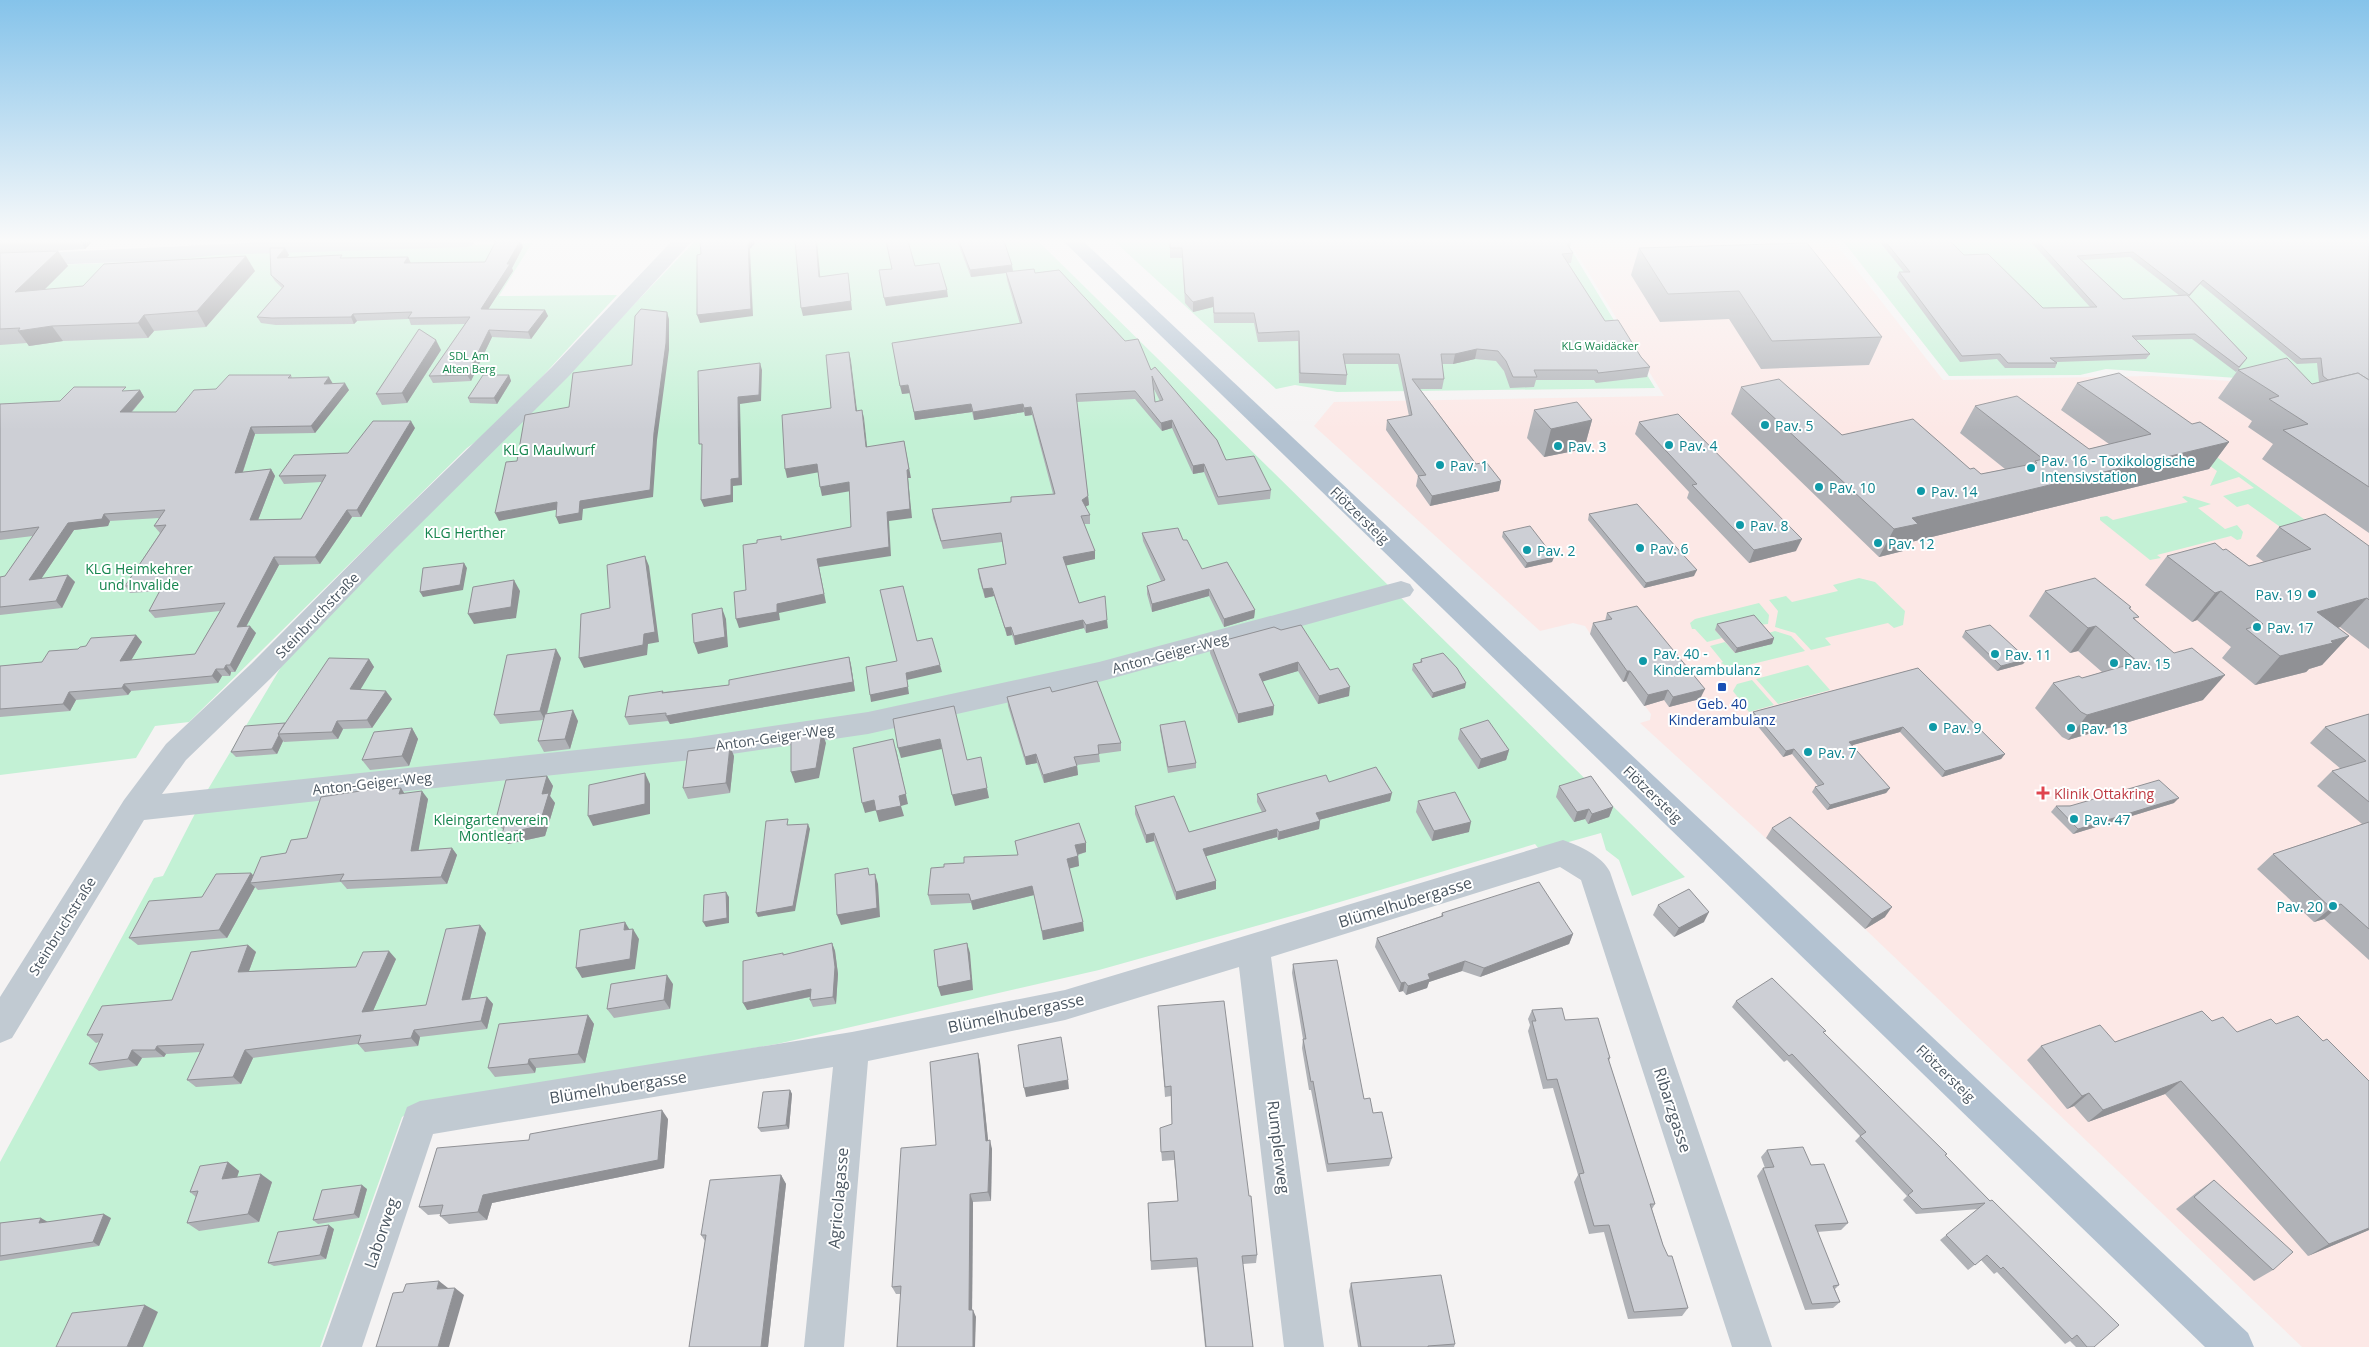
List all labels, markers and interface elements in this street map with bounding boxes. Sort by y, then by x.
park label: KLG Waidäcker [1562,338,1639,353]
park label: SDL Am Alten Berg [442,348,496,376]
place label: Pav. 5 [1775,416,1814,435]
marker: Pav. 5 [1759,419,1771,431]
place label: Pav. 4 [1679,436,1718,455]
place label: Pav. 3 [1568,437,1607,456]
marker: Pav. 4 [1663,439,1675,451]
park label: KLG Maulwurf [503,440,596,459]
marker: Pav. 3 [1552,440,1564,452]
place label: Pav. 16 - Toxikologische Intensivstation [2041,451,2195,486]
place label: Pav. 1 [1450,456,1489,475]
marker: Pav. 1 [1434,459,1446,471]
marker: Pav. 16 - Toxikologische Intensivstation [2025,462,2037,474]
place label: Pav. 10 [1829,478,1876,497]
marker: Pav. 10 [1813,481,1825,493]
street label: Flötzersteig [1326,482,1394,548]
place label: Pav. 14 [1931,482,1978,501]
marker: Pav. 14 [1915,485,1927,497]
place label: Pav. 8 [1750,516,1789,535]
marker: Pav. 8 [1734,519,1746,531]
park label: KLG Herther [425,523,506,542]
place label: Pav. 12 [1888,534,1935,553]
marker: Pav. 12 [1872,537,1884,549]
place label: Pav. 6 [1650,539,1689,558]
place label: Pav. 2 [1537,541,1576,560]
marker: Pav. 6 [1634,542,1646,554]
marker: Pav. 2 [1521,544,1533,556]
park label: KLG Heimkehrer und Invalide [85,559,193,594]
street label: Steinbruchstraße [271,568,363,662]
place label: Pav. 19 [2255,585,2302,604]
marker: Pav. 19 [2306,588,2318,600]
place label: Pav. 17 [2267,618,2314,637]
marker: Pav. 17 [2251,621,2263,633]
street label: Anton-Geiger-Weg [1110,628,1231,678]
place label: Pav. 40 - Kinderambulanz [1653,644,1761,679]
place label: Pav. 11 [2005,645,2052,664]
marker: Pav. 11 [1989,648,2001,660]
place label: Pav. 15 [2124,654,2171,673]
marker: Pav. 40 - Kinderambulanz [1637,655,1649,667]
marker: Pav. 15 [2108,657,2120,669]
marker: Geb. 40 Kinderambulanz [1716,681,1728,693]
place label: Geb. 40 Kinderambulanz [1668,694,1776,729]
place label: Pav. 9 [1943,718,1982,737]
street label: Anton-Geiger-Weg [714,719,836,755]
place label: Pav. 13 [2081,719,2128,738]
marker: Pav. 9 [1927,721,1939,733]
marker: Pav. 13 [2065,722,2077,734]
place label: Pav. 7 [1818,743,1857,762]
marker: Pav. 7 [1802,746,1814,758]
street label: Flötzersteig [1619,761,1687,827]
street label: Anton-Geiger-Weg [312,767,433,799]
place label: Klinik Ottakring [2054,784,2155,803]
marker: Klinik Ottakring [2036,786,2050,800]
park label: Kleingartenverein Montleart [433,810,549,845]
place label: Pav. 47 [2084,810,2131,829]
marker: Pav. 47 [2068,813,2080,825]
street label: Blümelhubergasse [1335,871,1475,933]
street label: Steinbruchstraße [24,873,100,979]
place label: Pav. 20 [2276,897,2323,916]
marker: Pav. 20 [2327,900,2339,912]
street label: Blümelhubergasse [946,988,1086,1038]
street label: Flötzersteig [1912,1040,1980,1106]
street label: Blümelhubergasse [548,1065,688,1109]
street label: Ribarzgasse [1649,1065,1697,1155]
street label: Rumplerweg [1262,1099,1296,1195]
street label: Agricolagasse [823,1147,853,1249]
street label: Laborweg [359,1194,403,1271]

